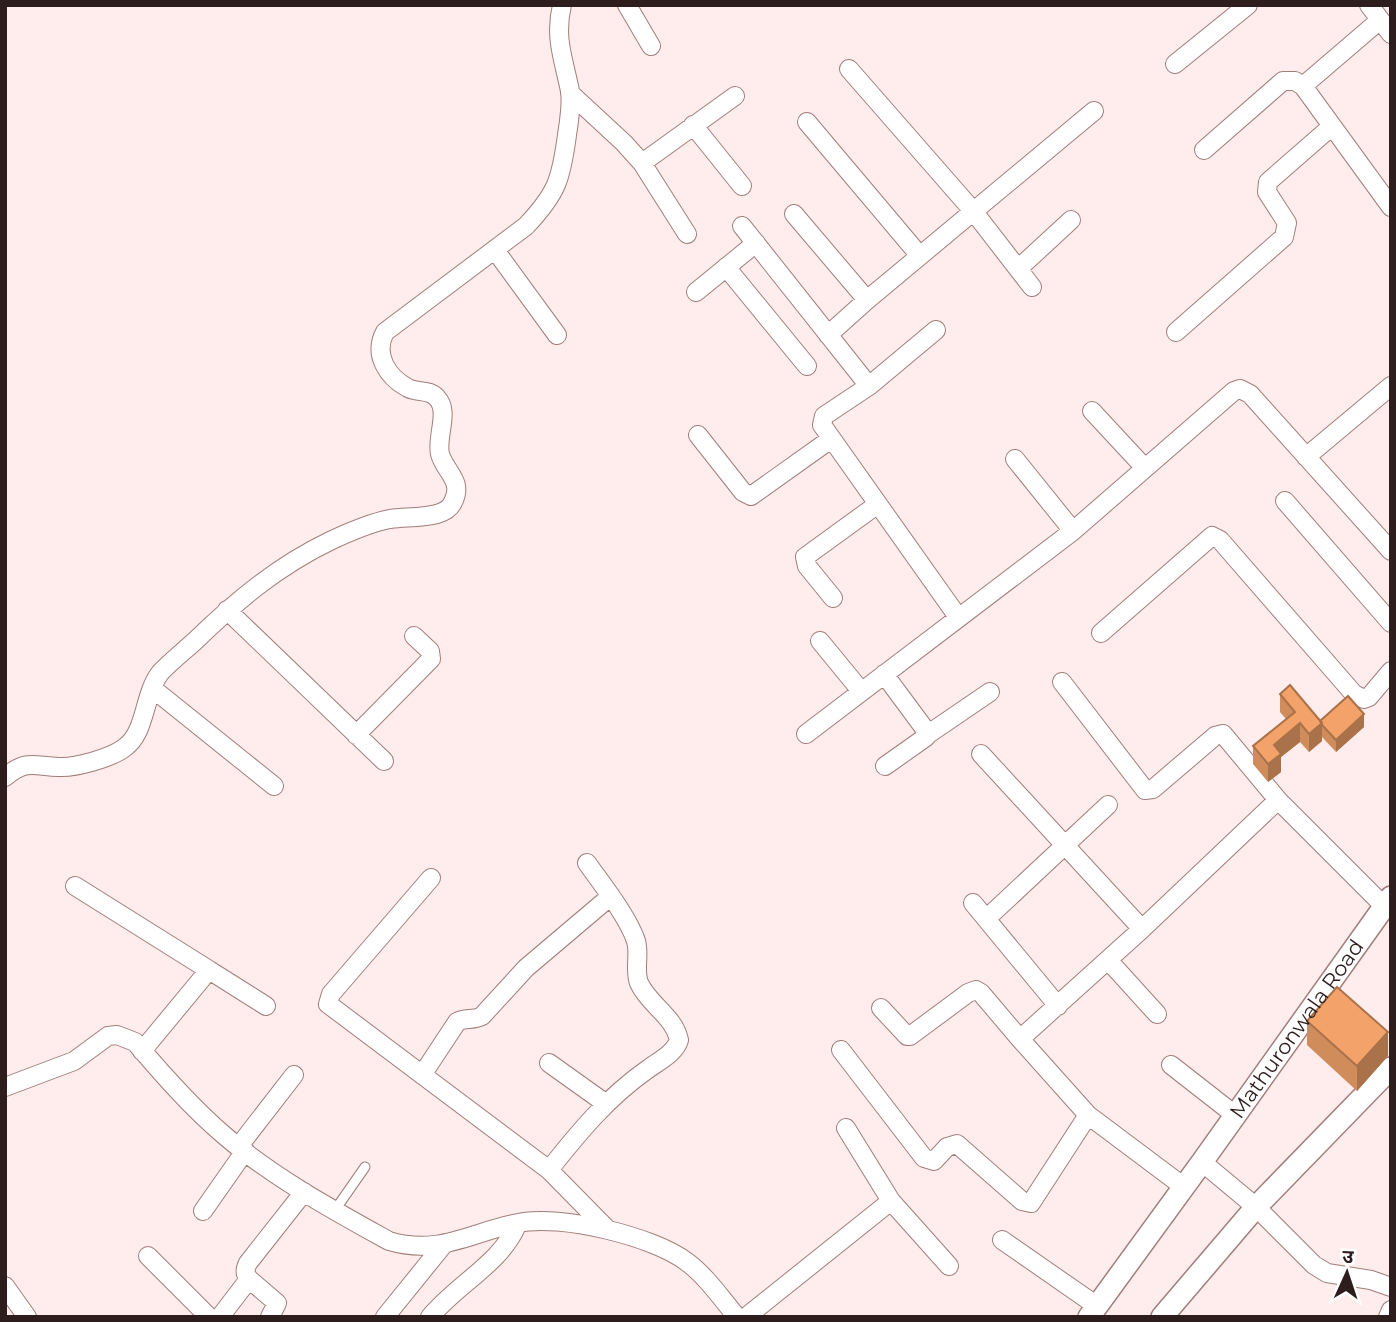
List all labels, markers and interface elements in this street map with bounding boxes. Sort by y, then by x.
street label: Mathuronwala Road [1224,935,1369,1123]
north arrow [1312,1238,1382,1308]
text: उ [1342,1245,1355,1268]

